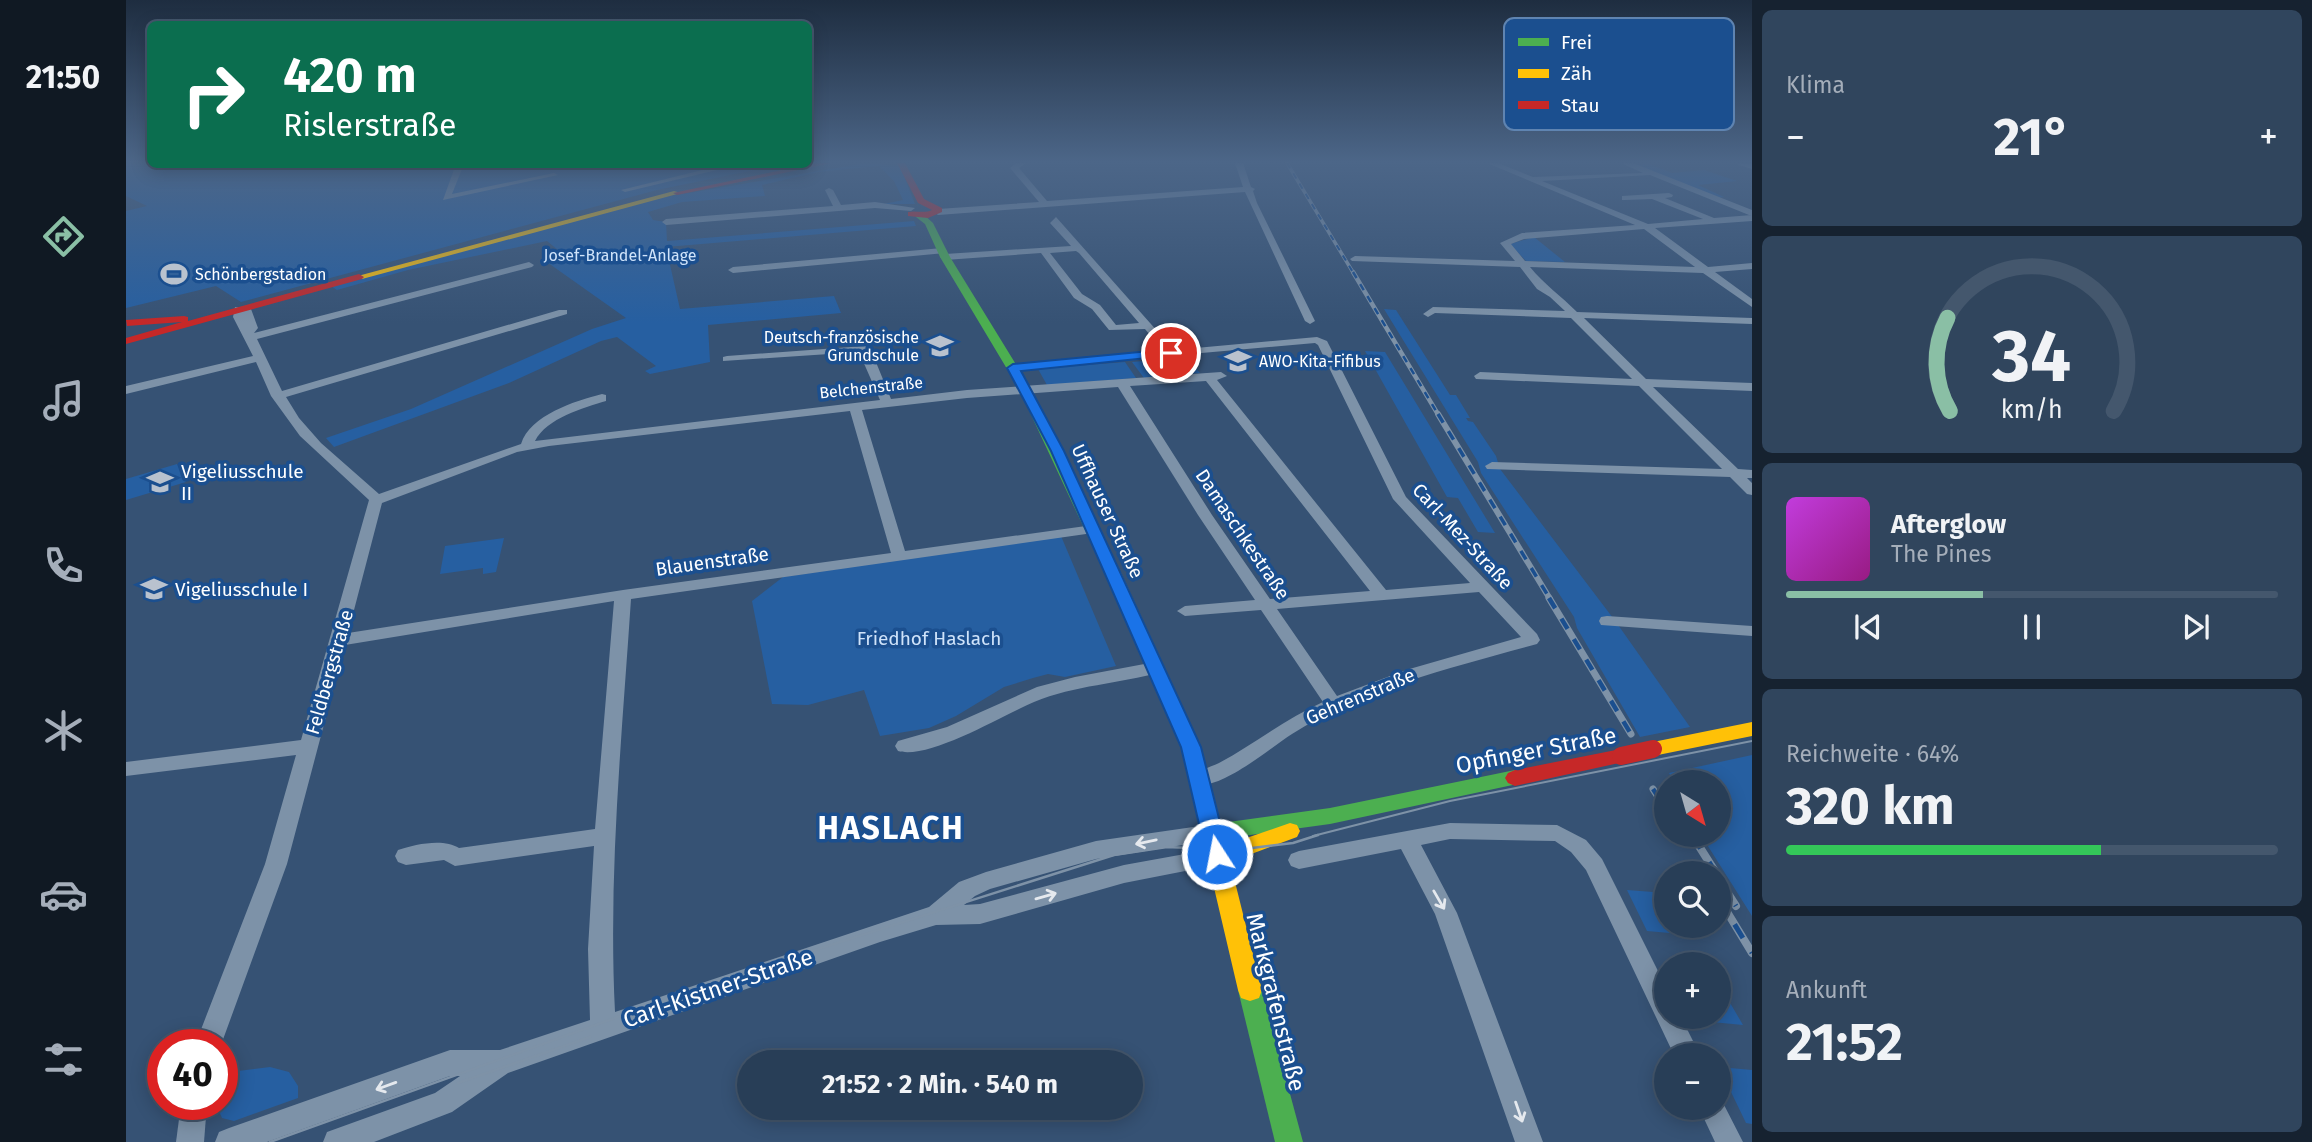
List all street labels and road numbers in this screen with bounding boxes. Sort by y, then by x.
street label: Belchenstraße [818,373,924,402]
street label: Uffhauser Straße [1066,441,1149,582]
street label: Damaschkestraße [1191,465,1295,604]
street label: Carl-Mez-Straße [1408,479,1518,594]
street label: Blauenstraße [654,542,770,581]
street label: Feldbergstraße [301,607,358,737]
street label: Gehrenstraße [1302,663,1418,730]
street label: Opfinger Straße [1453,721,1619,779]
street label: Markgrafenstraße [1240,910,1312,1094]
street label: Carl-Kistner-Straße [619,942,817,1034]

